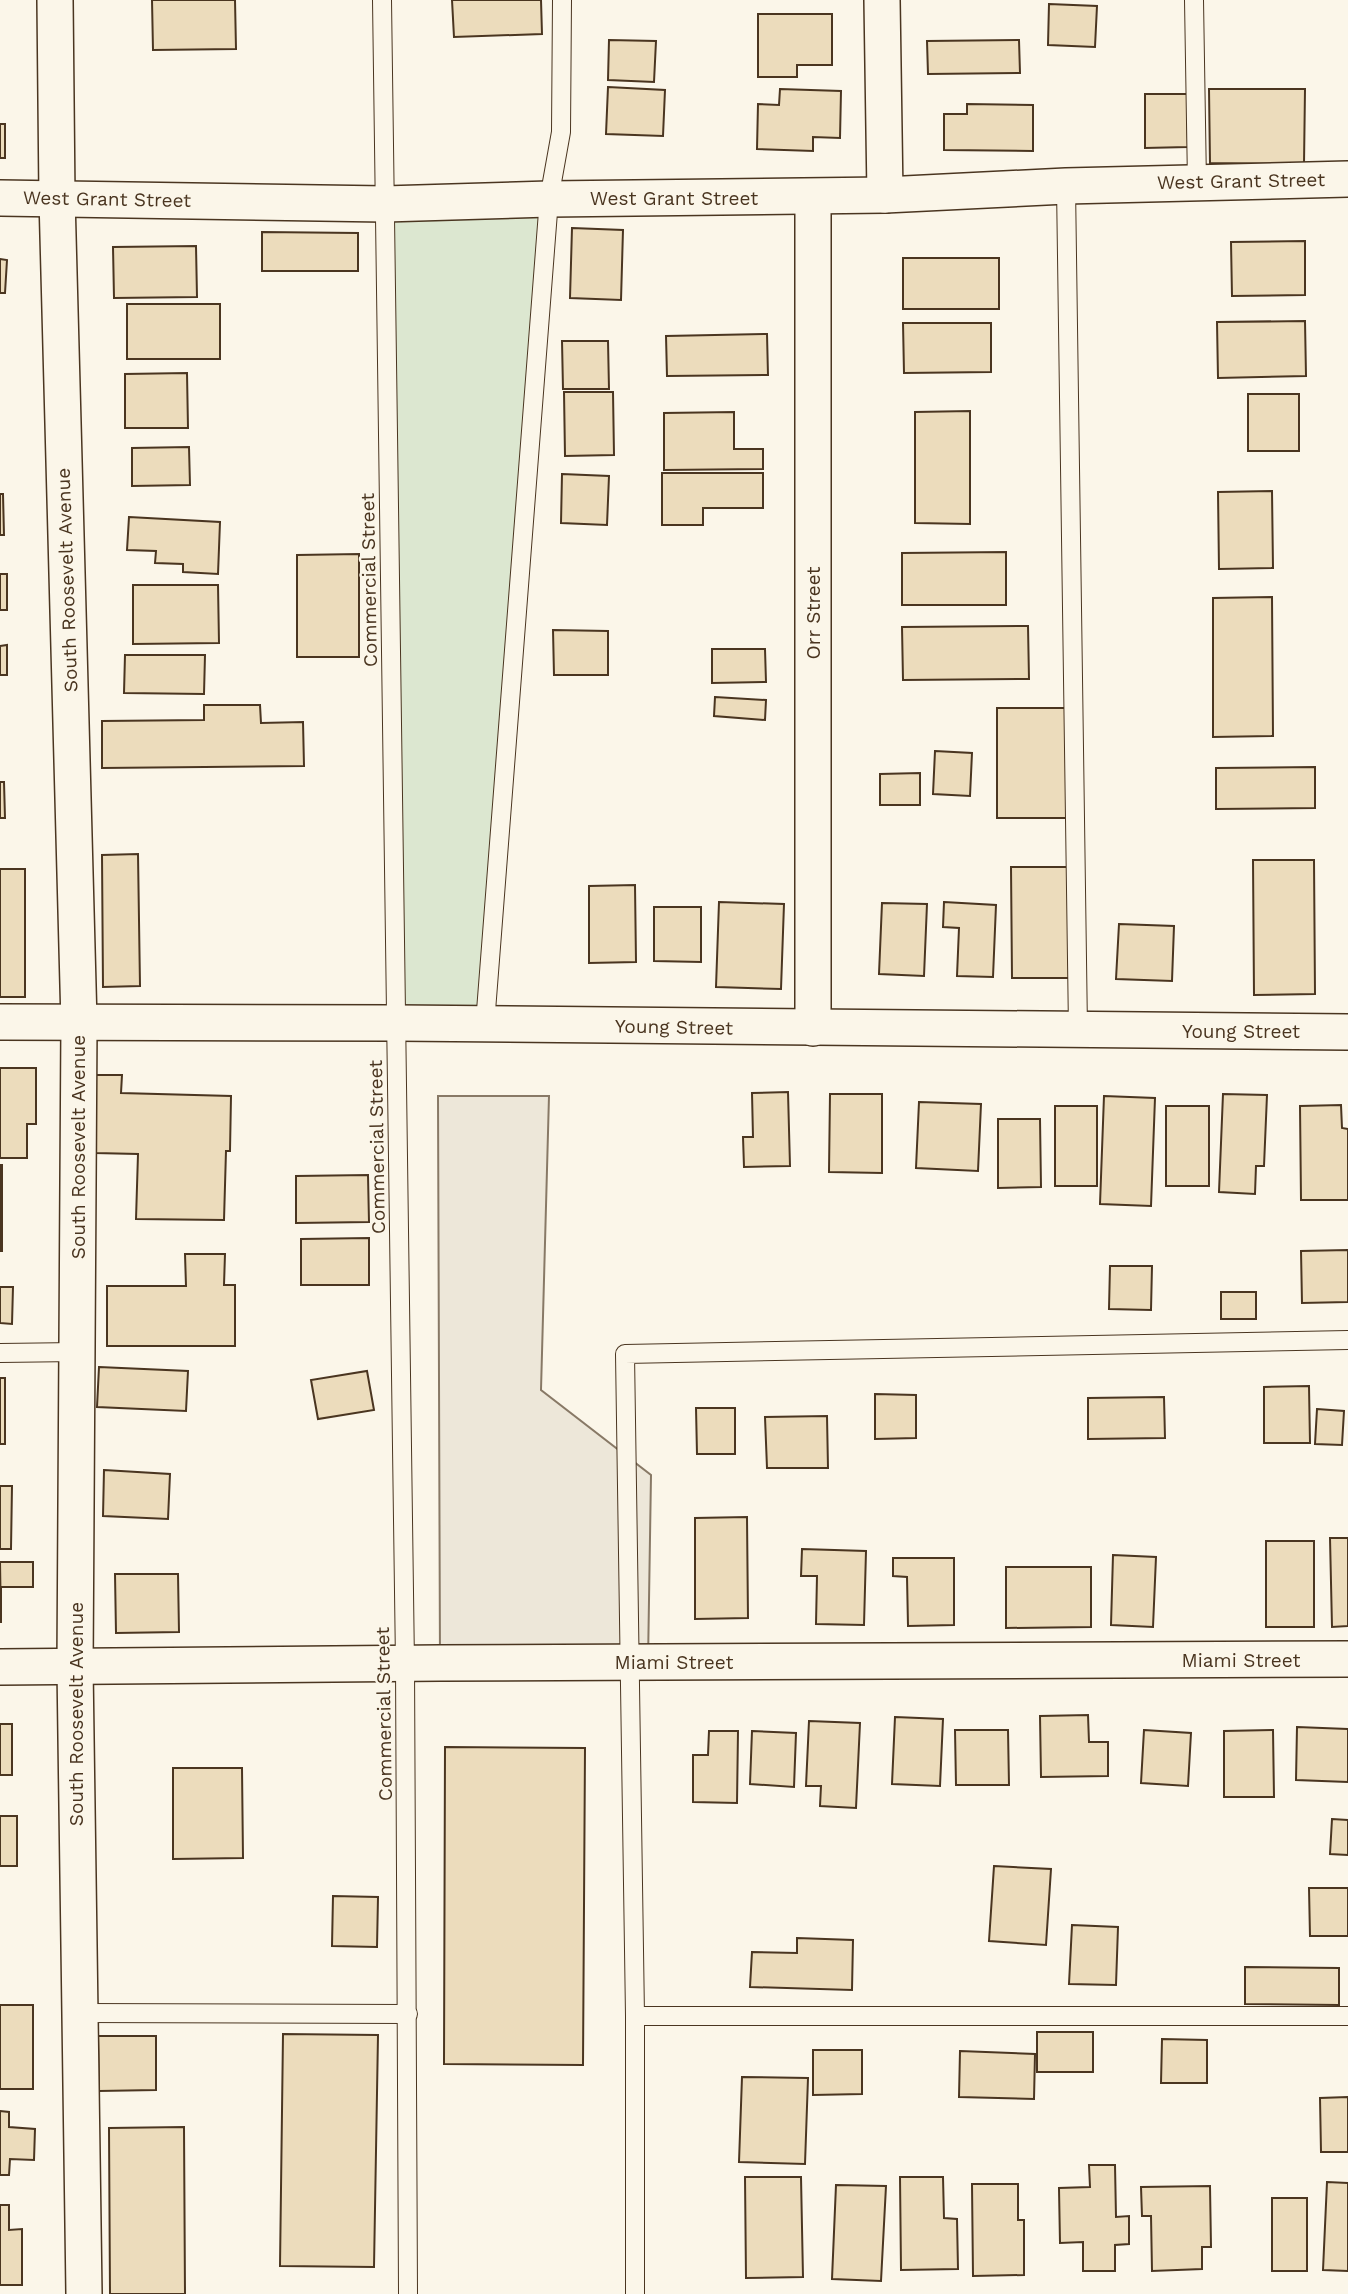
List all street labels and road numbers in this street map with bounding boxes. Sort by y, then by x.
street label: West Grant Street [1157,168,1325,194]
street label: West Grant Street [23,186,191,212]
street label: West Grant Street [590,187,758,210]
street label: South Roosevelt Avenue [52,467,82,693]
street label: Commercial Street [356,493,382,667]
street label: Orr Street [802,567,825,659]
street label: Young Street [615,1014,733,1040]
street label: Young Street [1182,1020,1300,1043]
street label: South Roosevelt Avenue [67,1035,90,1259]
street label: Commercial Street [364,1060,390,1234]
street label: South Roosevelt Avenue [65,1602,88,1826]
street label: Commercial Street [371,1627,397,1801]
street label: Miami Street [1182,1649,1300,1672]
street label: Miami Street [615,1651,733,1674]

